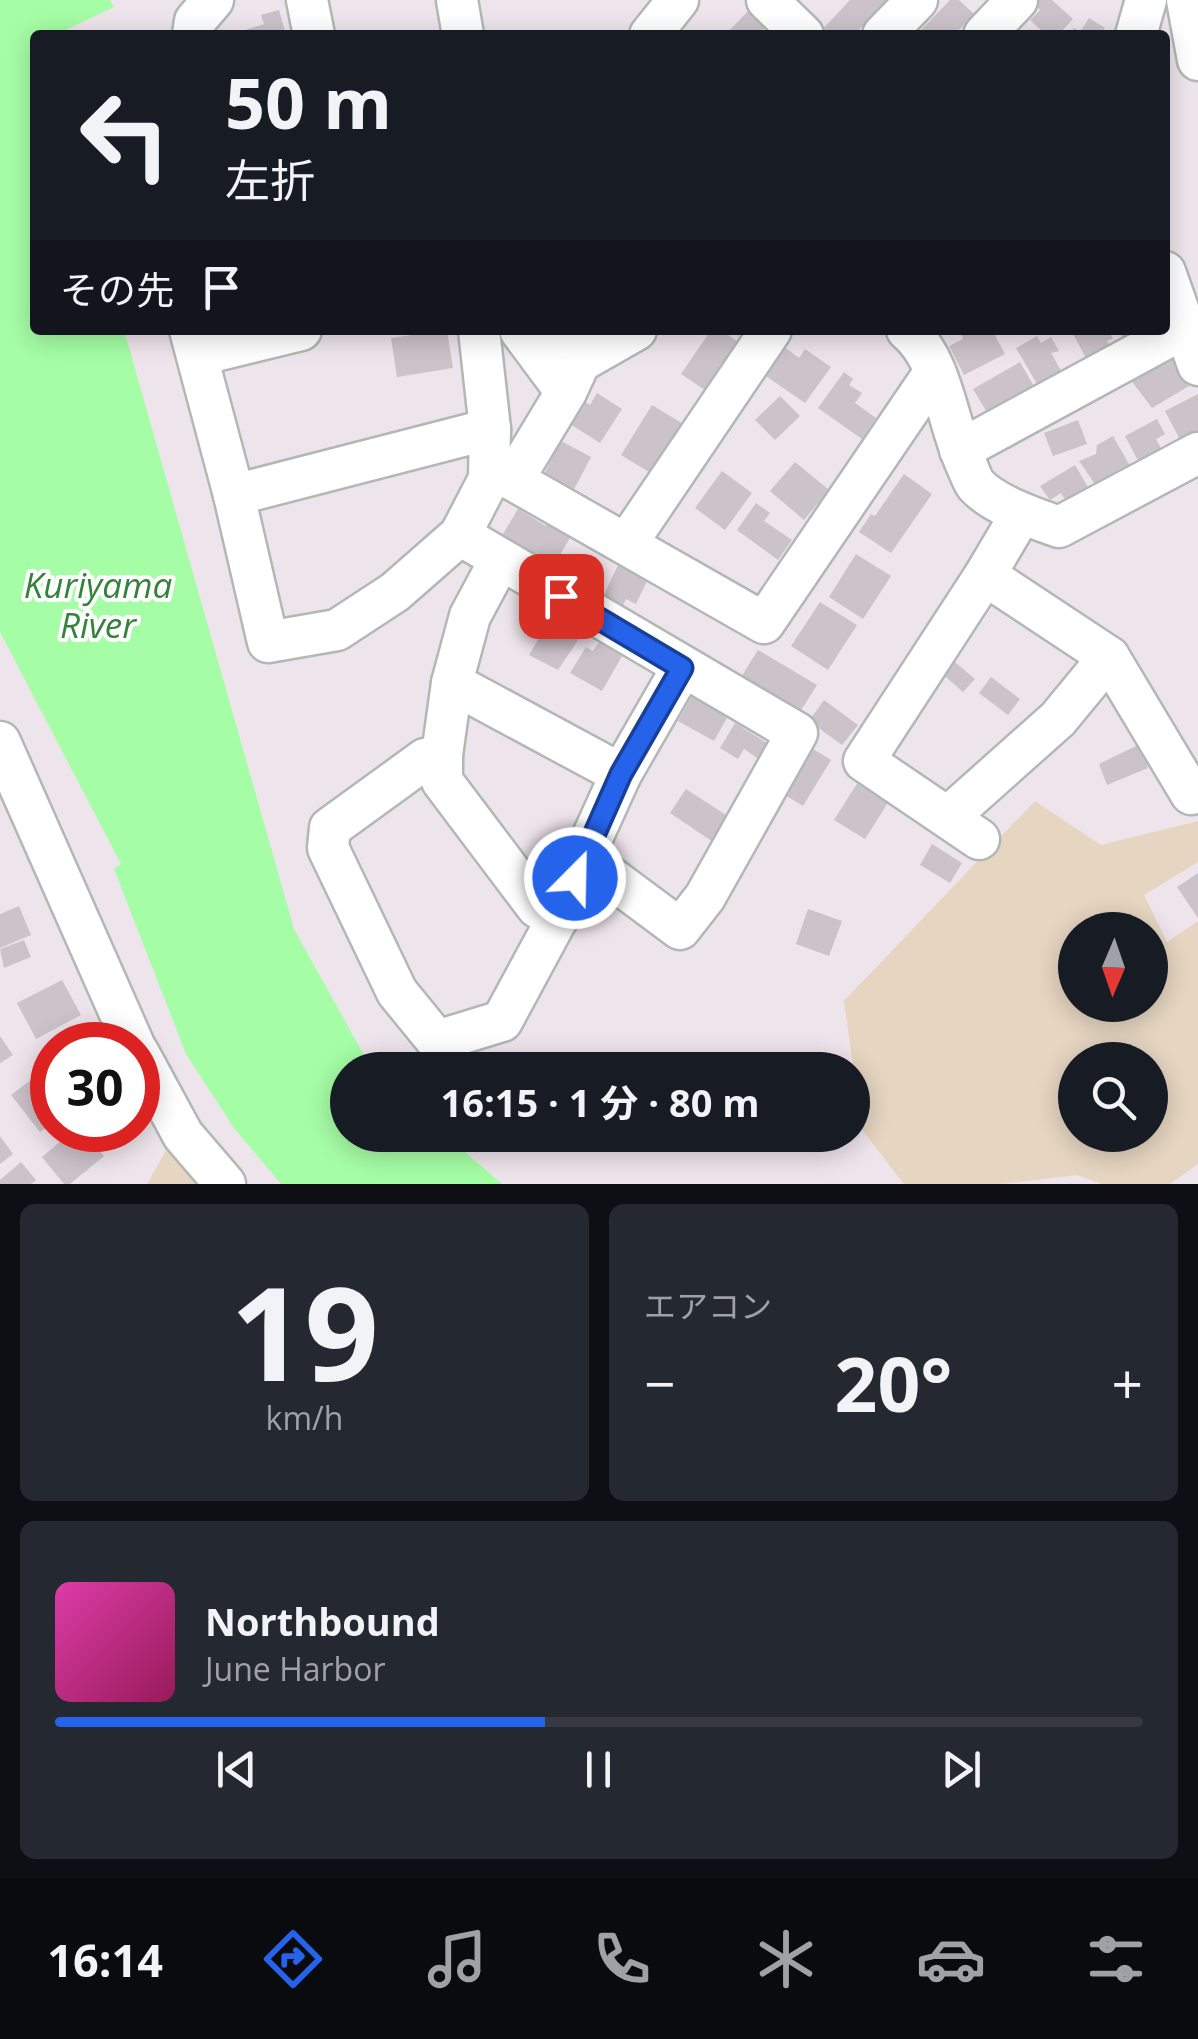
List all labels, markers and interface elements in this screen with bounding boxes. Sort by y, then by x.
text: 50 m [225,54,392,150]
icon: left [60,70,190,200]
text: 左折 [225,149,315,210]
icon: arrive [194,260,249,315]
text: その先 [60,263,174,315]
pin [519,554,604,639]
water label: Kuriyama River [24,561,173,648]
icon: arrive [534,569,589,624]
position arrow [523,826,627,930]
north arrow [1058,912,1168,1022]
map controls [1058,912,1168,1152]
speed limit sign: 30 [30,1022,160,1152]
button: search [1058,1042,1168,1152]
text: 16:15 · 1 分 · 80 m [440,1076,760,1128]
text: 19 [230,1242,379,1419]
text: エアコン [644,1284,772,1327]
text: 20° [835,1332,952,1434]
text: − [644,1345,675,1420]
text: + [1112,1345,1143,1420]
text: km/h [266,1396,343,1439]
text: Northbound [205,1595,440,1647]
text: June Harbor [205,1647,385,1690]
icon: previous [209,1742,264,1797]
icon: pause [571,1742,626,1797]
icon: next [934,1742,989,1797]
icon: directions [258,1924,328,1994]
icon: music [422,1924,492,1994]
icon: phone [587,1924,657,1994]
icon: climate [751,1924,821,1994]
icon: car [916,1924,986,1994]
icon: filters [1081,1924,1151,1994]
text: 16:14 [47,1929,163,1990]

